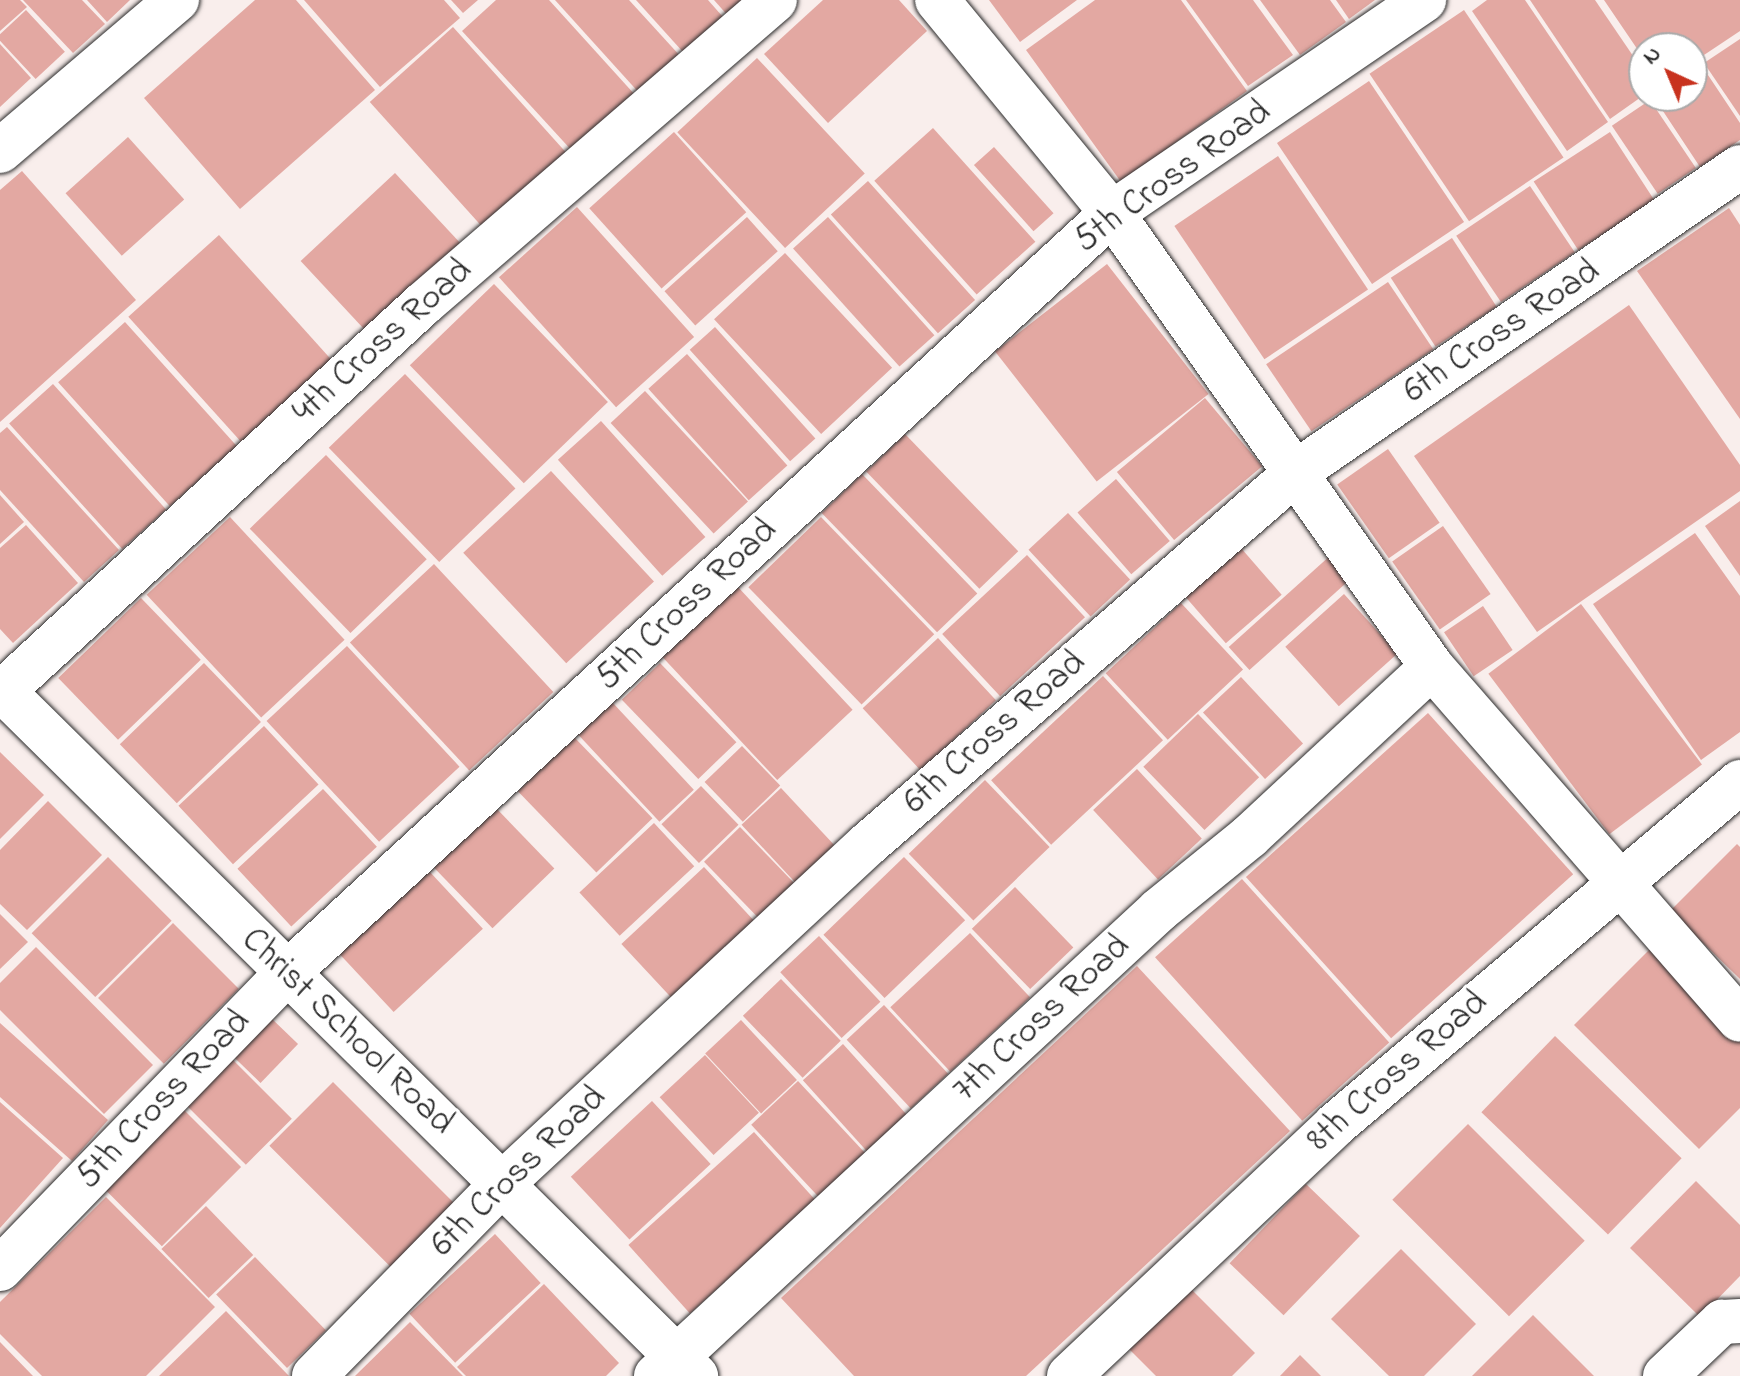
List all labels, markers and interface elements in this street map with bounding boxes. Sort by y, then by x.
north arrow [1628,32,1708,112]
text: N [1636,40,1669,73]
street label: 5th Cross Road [1066,91,1280,263]
street label: 4th Cross Road [284,250,482,434]
street label: 6th Cross Road [1396,250,1608,414]
street label: 5th Cross Road [587,510,787,700]
street label: 6th Cross Road [895,642,1095,824]
street label: Christ School Road [231,919,463,1145]
street label: 7th Cross Road [944,926,1140,1112]
street label: 8th Cross Road [1299,982,1497,1162]
street label: 5th Cross Road [68,1001,260,1199]
street label: 6th Cross Road [422,1077,616,1267]

